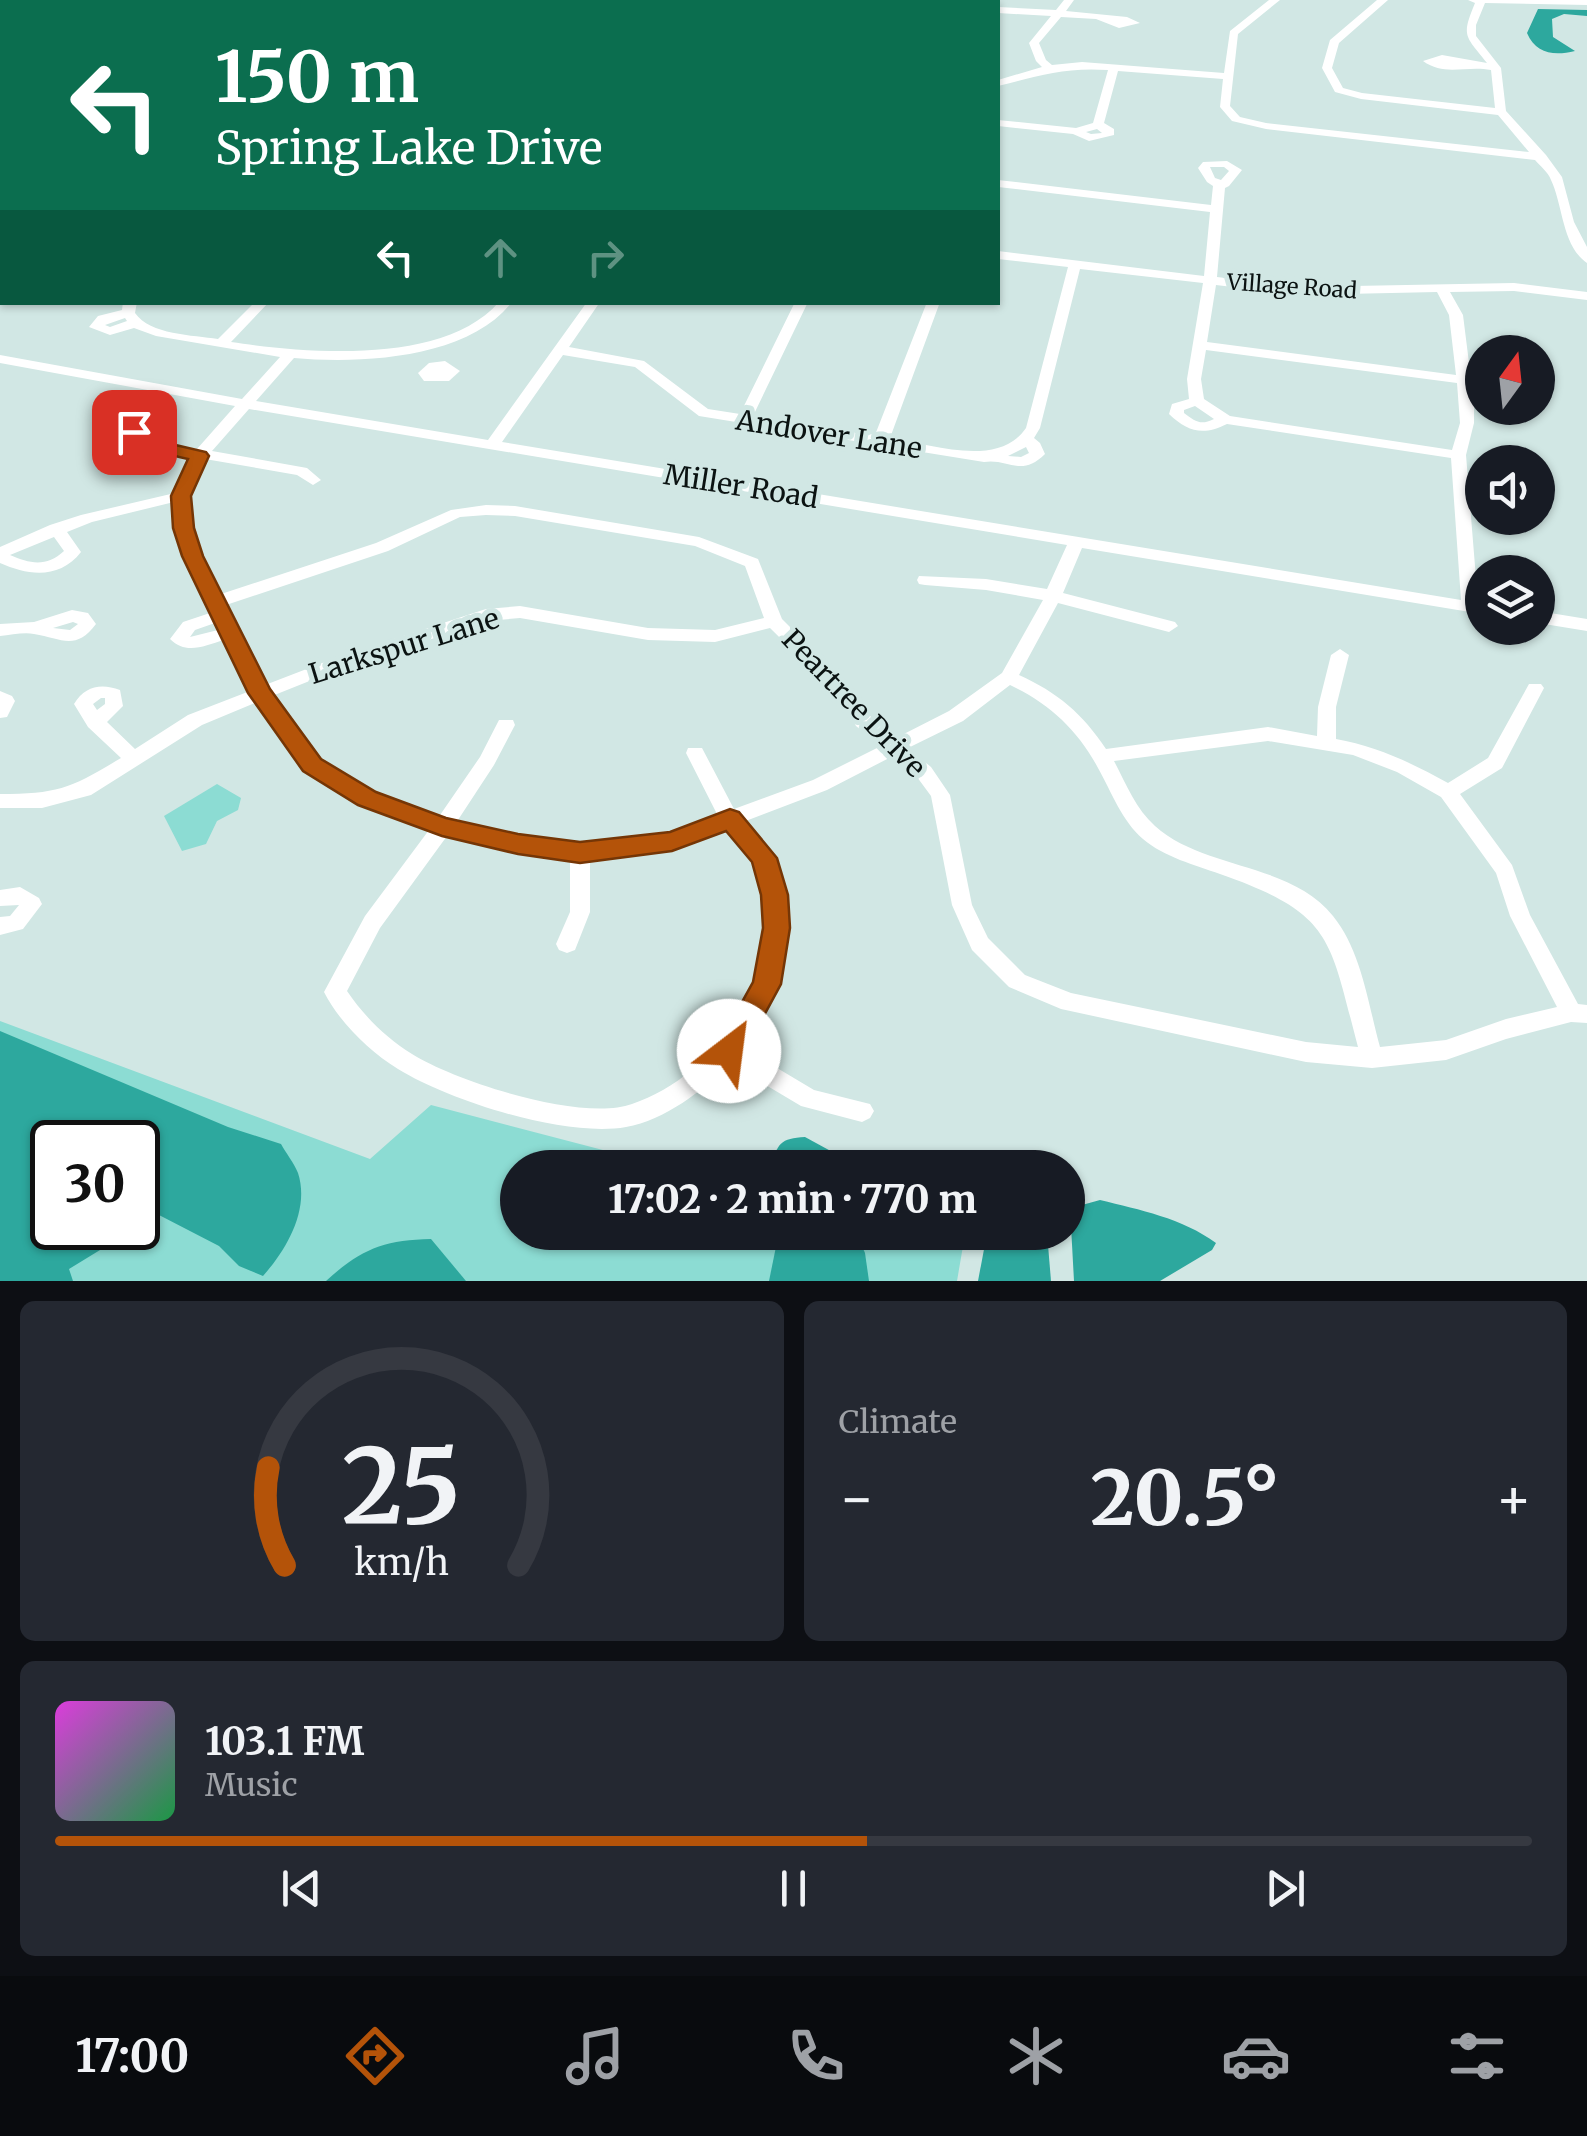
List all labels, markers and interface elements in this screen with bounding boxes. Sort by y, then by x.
text: 150 m [215,33,419,121]
icon: left [50,40,180,170]
text: Spring Lake Drive [215,120,603,176]
icon: left [368,230,423,285]
icon: ahead [473,230,528,285]
icon: right [578,230,633,285]
street label: Village Road [1225,267,1358,305]
north arrow [1465,335,1555,425]
map controls [1465,335,1555,645]
pin [92,390,177,475]
street label: Andover Lane [733,401,924,466]
icon: arrive [107,405,162,460]
button: sound [1465,445,1555,535]
street label: Miller Road [661,456,821,516]
button: layers [1465,555,1555,645]
street label: Larkspur Lane [305,600,503,692]
street label: Peartree Drive [774,621,934,785]
position arrow [677,999,781,1103]
speed limit sign: 30 [30,1120,160,1250]
text: 17:02 · 2 min · 770 m [608,1176,977,1223]
text: Climate [839,1402,957,1442]
text: 25 [342,1421,461,1551]
text: 20.5° [1090,1451,1280,1545]
text: − [839,1464,875,1533]
text: + [1495,1464,1532,1533]
text: km/h [354,1540,449,1585]
text: 103.1 FM [205,1718,364,1765]
text: Music [205,1765,298,1805]
icon: previous [274,1861,329,1916]
icon: pause [766,1861,821,1916]
icon: next [1258,1861,1313,1916]
icon: directions [340,2021,410,2091]
icon: music [560,2021,630,2091]
icon: phone [781,2021,851,2091]
icon: climate [1001,2021,1071,2091]
icon: car [1221,2021,1291,2091]
icon: filters [1442,2021,1512,2091]
text: 17:00 [75,2028,189,2084]

